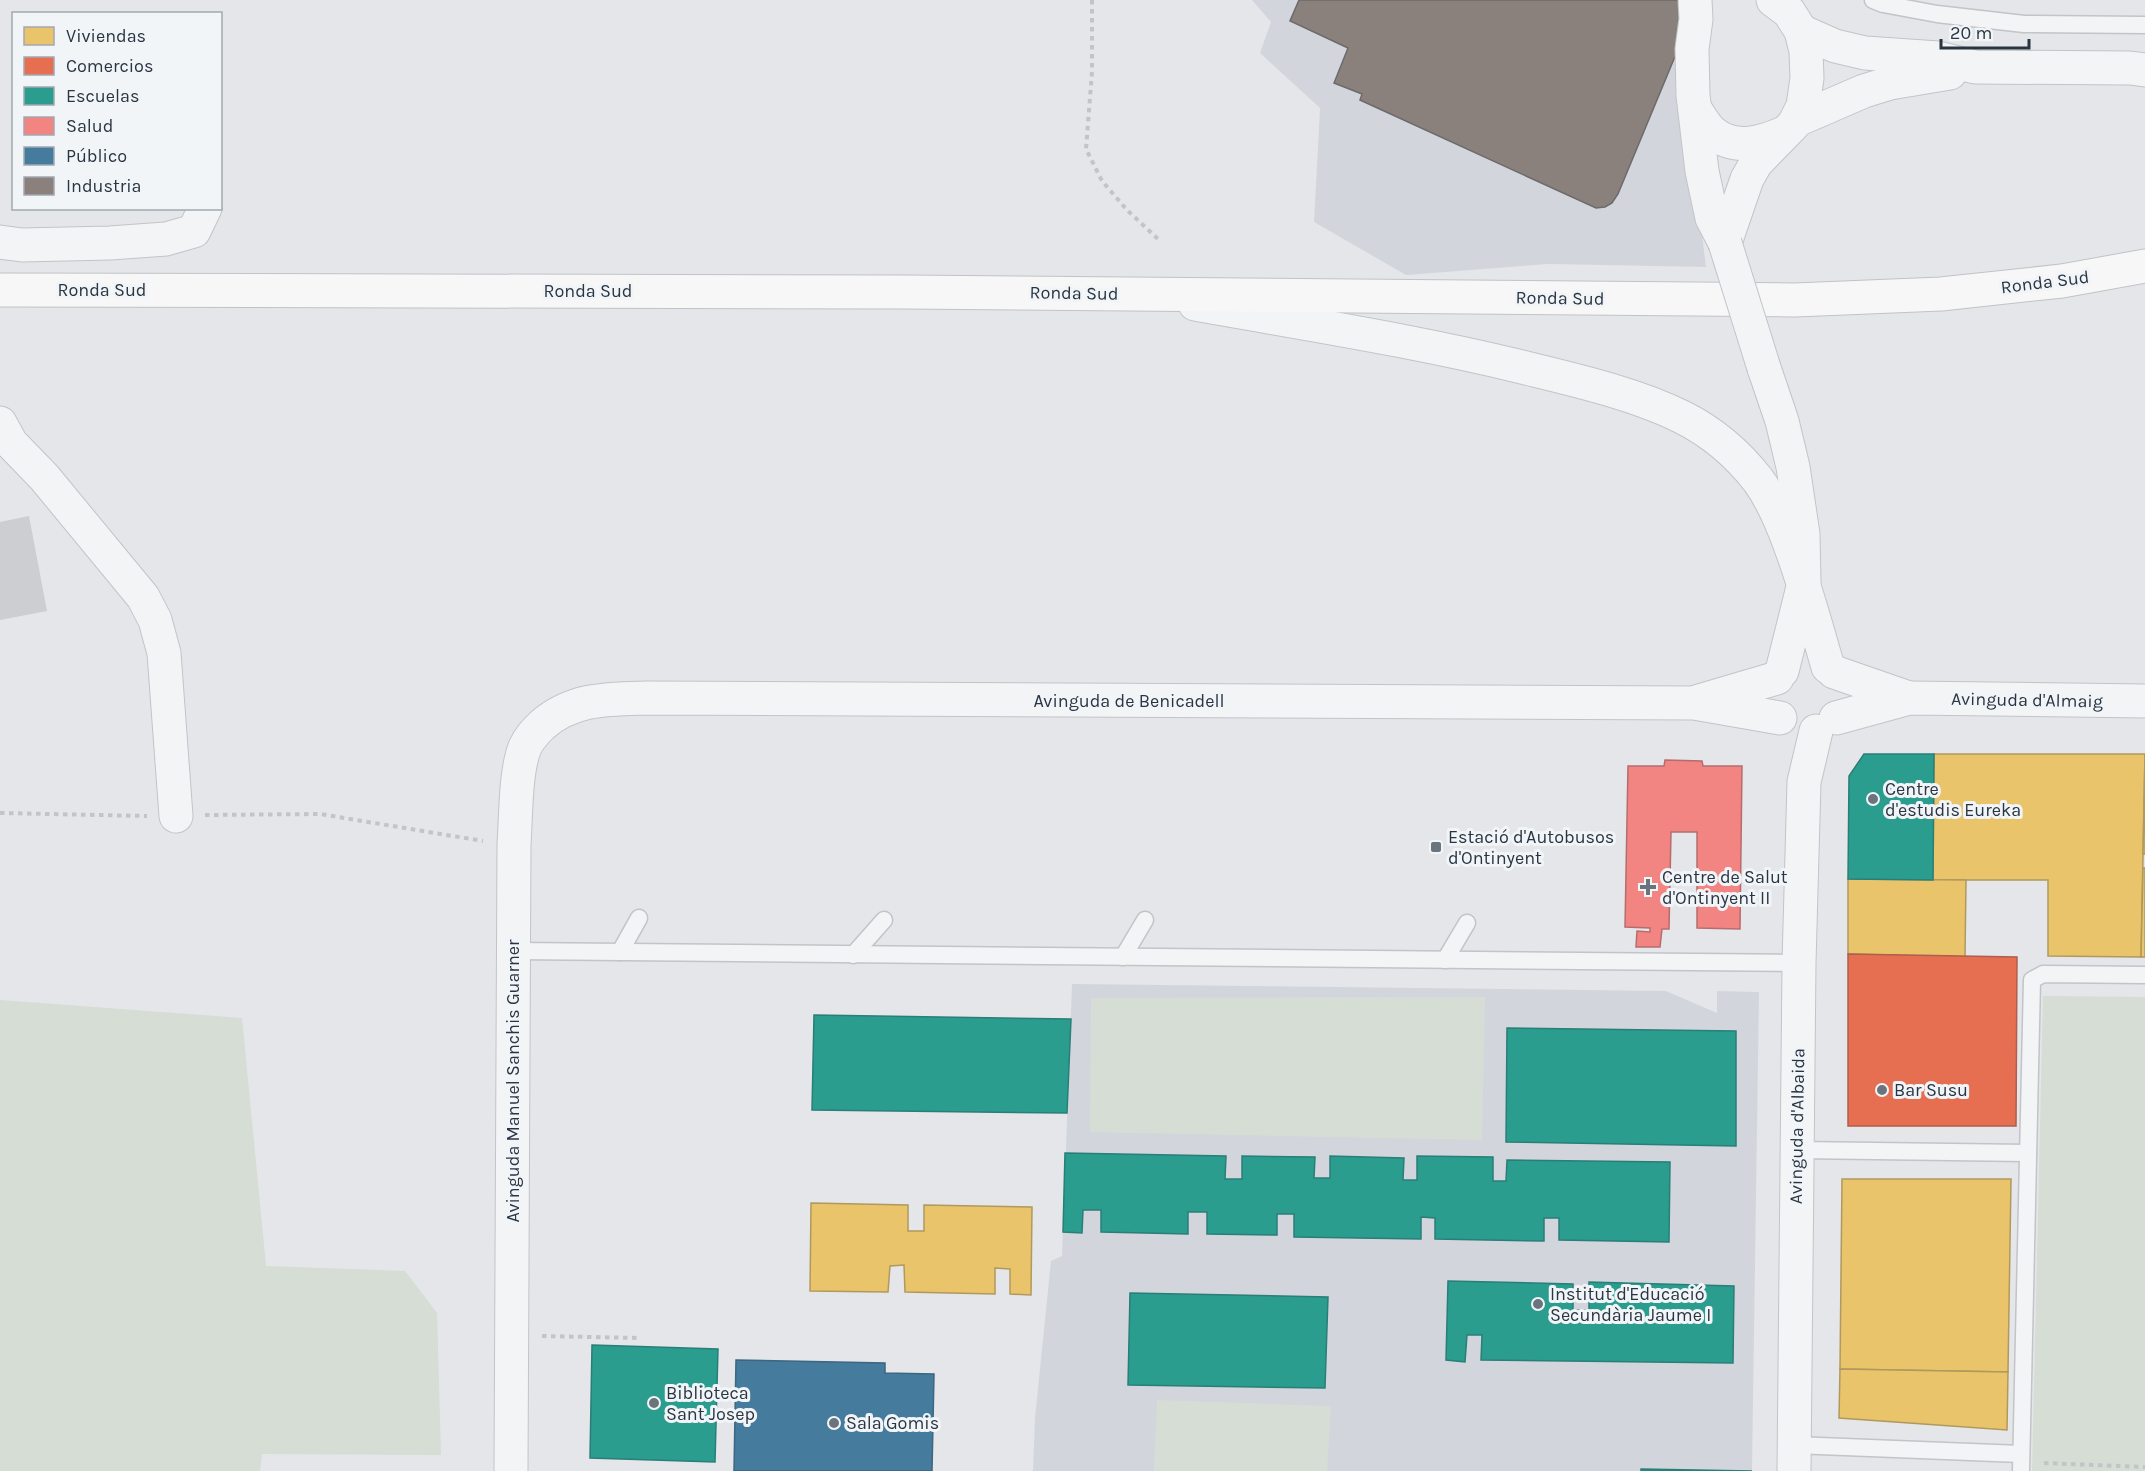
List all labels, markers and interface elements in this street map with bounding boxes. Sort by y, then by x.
legend [12,12,222,210]
scale bar [1941,12,2030,50]
text: 20 m [1950,22,1992,44]
text: Viviendas [66,25,146,47]
text: Comercios [66,55,153,77]
text: Escuelas [66,85,139,107]
text: Salud [66,115,113,137]
text: Público [66,145,127,167]
text: Industria [66,175,141,197]
street label: Ronda Sud [1999,266,2091,298]
street label: Ronda Sud [57,279,147,301]
street label: Ronda Sud [543,280,633,302]
street label: Ronda Sud [1029,281,1119,305]
street label: Ronda Sud [1515,286,1605,310]
street label: Avinguda d'Almaig [1951,688,2103,712]
street label: Avinguda de Benicadell [1033,690,1225,712]
place label: Centre d'estudis Eureka [1885,778,2021,821]
marker: Centre d'estudis Eureka [1866,792,1880,806]
place label: Estació d'Autobusos d'Ontinyent [1448,826,1614,869]
marker: Estació d'Autobusos d'Ontinyent [1429,840,1443,854]
place label: Centre de Salut d'Ontinyent II [1662,866,1788,909]
marker: Centre de Salut d'Ontinyent II [1639,878,1657,896]
street label: Avinguda Manuel Sanchis Guarner [502,939,524,1223]
street label: Avinguda d'Albaida [1785,1048,1809,1204]
place label: Bar Susu [1894,1079,1968,1101]
marker: Bar Susu [1875,1083,1889,1097]
place label: Institut d'Educació Secundària Jaume I [1550,1283,1711,1326]
marker: Institut d'Educació Secundària Jaume I [1531,1297,1545,1311]
place label: Biblioteca Sant Josep [666,1382,755,1425]
marker: Biblioteca Sant Josep [647,1396,661,1410]
place label: Sala Gomis [846,1412,939,1434]
marker: Sala Gomis [827,1416,841,1430]

